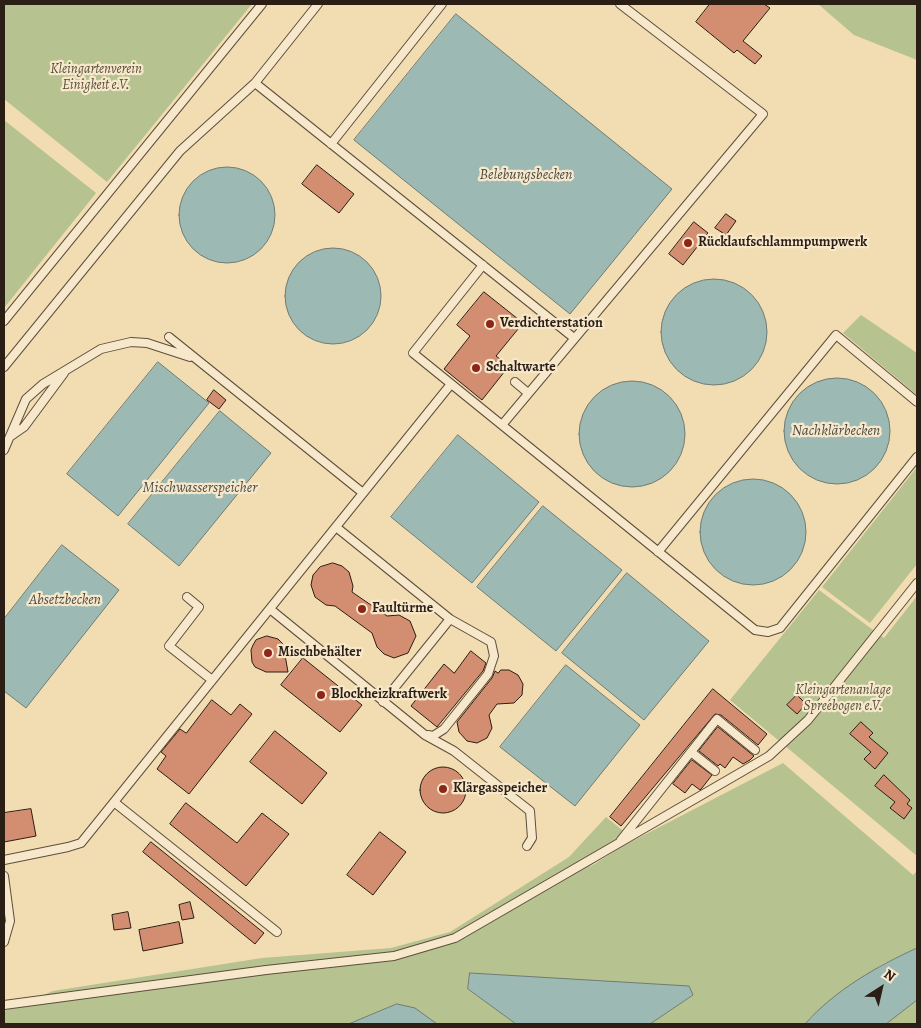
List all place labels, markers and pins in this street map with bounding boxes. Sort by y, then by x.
place label: Rücklaufschlammpumpwerk [698,235,867,251]
marker: Rücklaufschlammpumpwerk [682,237,694,249]
place label: Verdichterstation [500,316,603,332]
marker: Verdichterstation [484,318,496,330]
place label: Schaltwarte [486,360,556,376]
marker: Schaltwarte [470,362,482,374]
place label: Faultürme [372,601,433,617]
marker: Faultürme [356,603,368,615]
place label: Mischbehälter [278,645,362,661]
marker: Mischbehälter [262,647,274,659]
place label: Blockheizkraftwerk [331,687,447,703]
marker: Blockheizkraftwerk [315,689,327,701]
place label: Klärgasspeicher [453,781,547,797]
marker: Klärgasspeicher [437,783,449,795]

